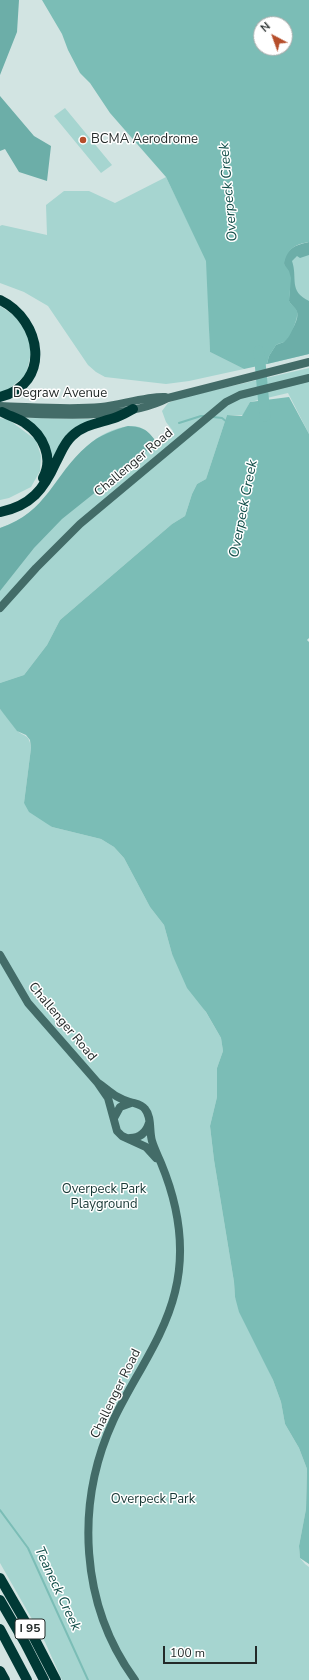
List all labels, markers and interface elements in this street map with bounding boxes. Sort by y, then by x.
north arrow [253,16,293,56]
text: N [257,19,273,36]
place label: BCMA Aerodrome [91,132,198,148]
marker: BCMA Aerodrome [78,135,88,145]
water label: Overpeck Creek [216,142,242,242]
street label: Degraw Avenue [13,386,107,402]
street label: Challenger Road [92,426,176,500]
water label: Overpeck Creek [226,459,262,559]
street label: Challenger Road [25,980,99,1064]
park label: Overpeck Park Playground [62,1182,146,1213]
street label: Challenger Road [88,1347,144,1441]
park label: Overpeck Park [111,1492,195,1508]
water label: Teaneck Creek [30,1544,84,1634]
road number: I 95 [15,1619,45,1639]
scale bar [165,1638,259,1664]
text: 100 m [170,1645,205,1661]

